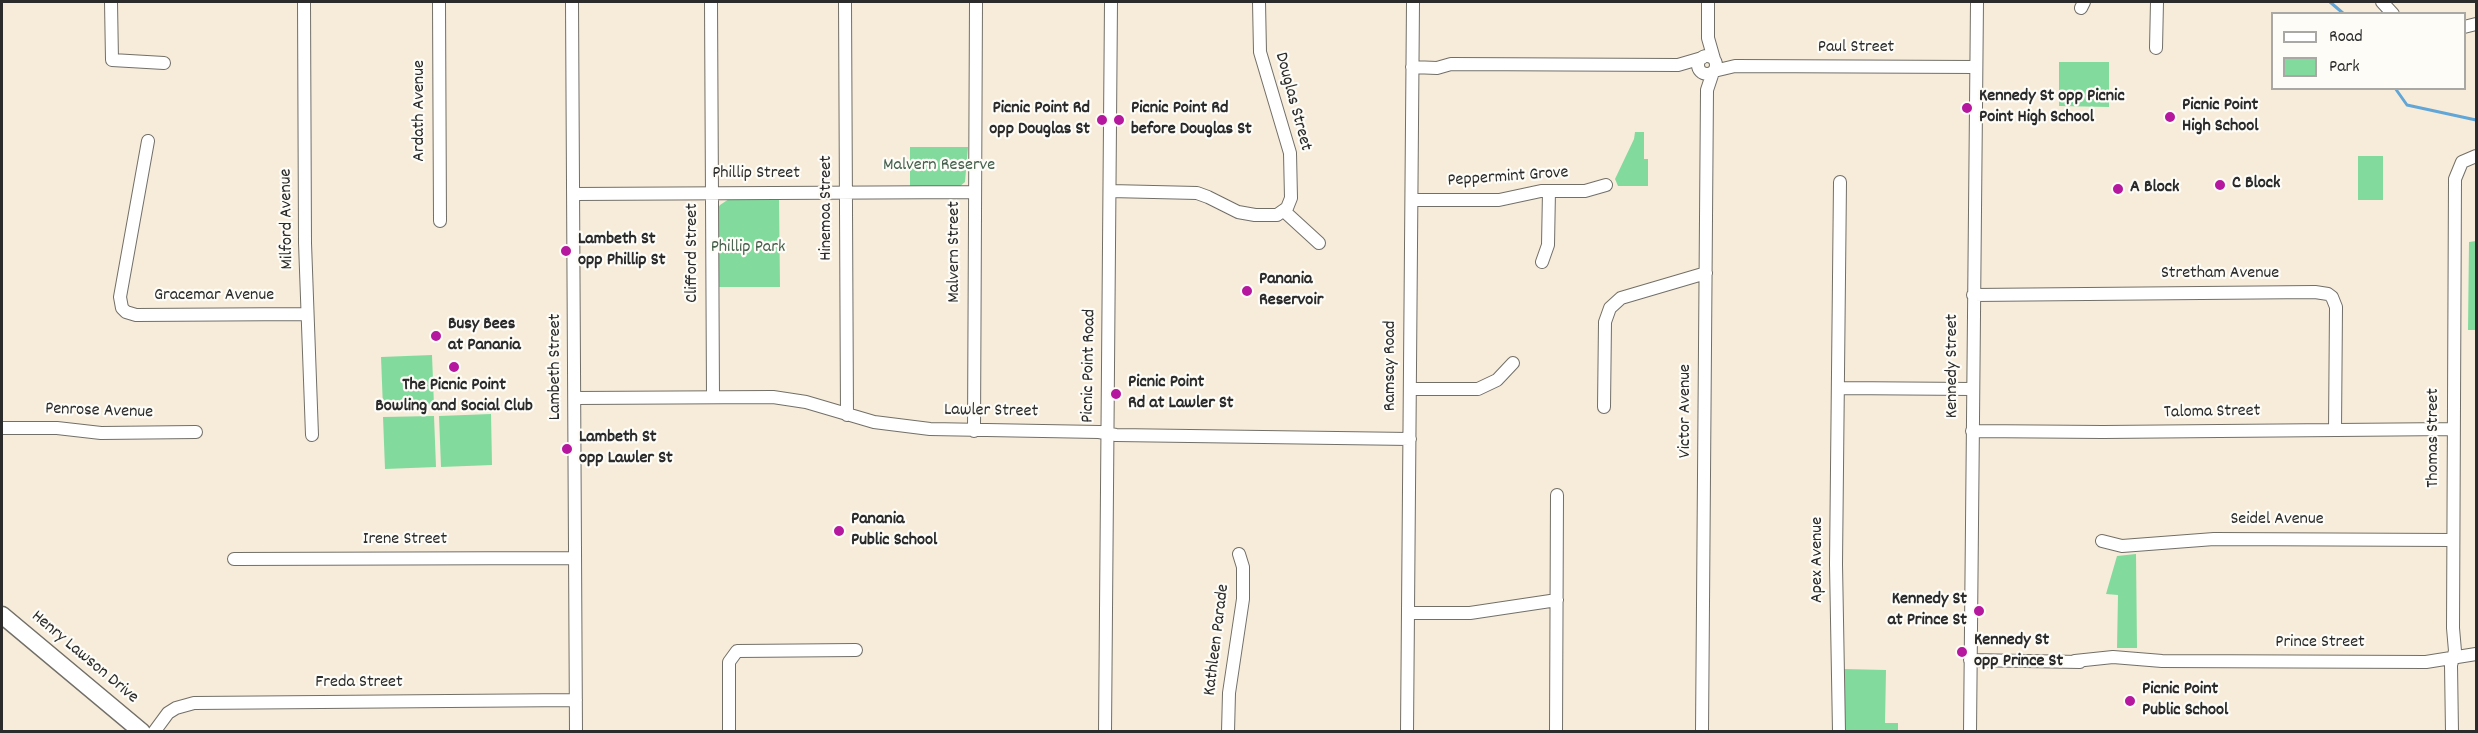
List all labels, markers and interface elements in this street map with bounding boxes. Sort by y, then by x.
legend [2271,12,2466,90]
text: Road [2329,25,2363,50]
street label: Paul Street [1818,38,1894,60]
street label: Douglas Street [1268,50,1316,154]
text: Park [2329,55,2360,80]
street label: Ardath Avenue [410,60,432,162]
place label: Kennedy St opp Picnic Point High School [1979,87,2125,130]
place label: Picnic Point High School [2182,96,2258,138]
place label: Picnic Point Rd opp Douglas St [989,99,1090,142]
place label: Picnic Point Rd before Douglas St [1131,99,1252,142]
marker: Kennedy St opp Picnic Point High School [1960,101,1974,115]
marker: Picnic Point High School [2163,110,2177,124]
marker: Picnic Point Rd opp Douglas St [1095,113,1109,127]
marker: Picnic Point Rd before Douglas St [1112,113,1126,127]
street label: Hinemoa Street [817,155,839,261]
park label: Malvern Reserve [883,156,995,178]
street label: Peppermint Grove [1447,163,1569,193]
street label: Phillip Street [712,164,800,186]
street label: Milford Avenue [276,168,300,270]
place label: C Block [2232,174,2280,196]
place label: A Block [2130,178,2179,200]
marker: C Block [2213,178,2227,192]
marker: A Block [2111,182,2125,196]
street label: Malvern Street [945,201,967,303]
street label: Clifford Street [683,203,705,303]
place label: Lambeth St opp Phillip St [578,230,665,272]
park label: Phillip Park [711,238,785,260]
marker: Lambeth St opp Phillip St [559,244,573,258]
street label: Stretham Avenue [2161,264,2279,286]
place label: Panania Reservoir [1259,270,1323,312]
marker: Panania Reservoir [1240,284,1254,298]
street label: Gracemar Avenue [154,286,274,308]
street label: Picnic Point Road [1078,309,1102,423]
street label: Lambeth Street [546,314,568,420]
street label: Kennedy Street [1943,314,1965,418]
place label: Busy Bees at Panania [448,315,521,358]
street label: Ramsay Road [1381,321,1403,411]
marker: Busy Bees at Panania [429,329,443,343]
marker: The Picnic Point Bowling and Social Club [447,360,461,374]
street label: Victor Avenue [1676,364,1698,458]
place label: Picnic Point Rd at Lawler St [1128,373,1234,416]
place label: The Picnic Point Bowling and Social Club [375,376,533,418]
marker: Picnic Point Rd at Lawler St [1109,387,1123,401]
street label: Thomas Street [2424,388,2446,488]
street label: Penrose Avenue [45,399,153,425]
street label: Lawler Street [944,400,1038,424]
street label: Taloma Street [2164,401,2260,425]
place label: Lambeth St opp Lawler St [579,428,673,470]
marker: Lambeth St opp Lawler St [560,442,574,456]
place label: Panania Public School [851,510,937,552]
street label: Seidel Avenue [2230,510,2324,532]
street label: Apex Avenue [1808,517,1830,603]
marker: Panania Public School [832,524,846,538]
street label: Irene Street [363,530,447,552]
street label: Kathleen Parade [1200,583,1236,697]
place label: Kennedy St at Prince St [1887,590,1967,632]
marker: Kennedy St at Prince St [1972,604,1986,618]
street label: Henry Lawson Drive [26,607,142,709]
place label: Kennedy St opp Prince St [1974,631,2063,674]
street label: Prince Street [2275,633,2365,655]
marker: Kennedy St opp Prince St [1955,645,1969,659]
street label: Freda Street [315,673,403,695]
place label: Picnic Point Public School [2142,680,2228,722]
marker: Picnic Point Public School [2123,694,2137,708]

